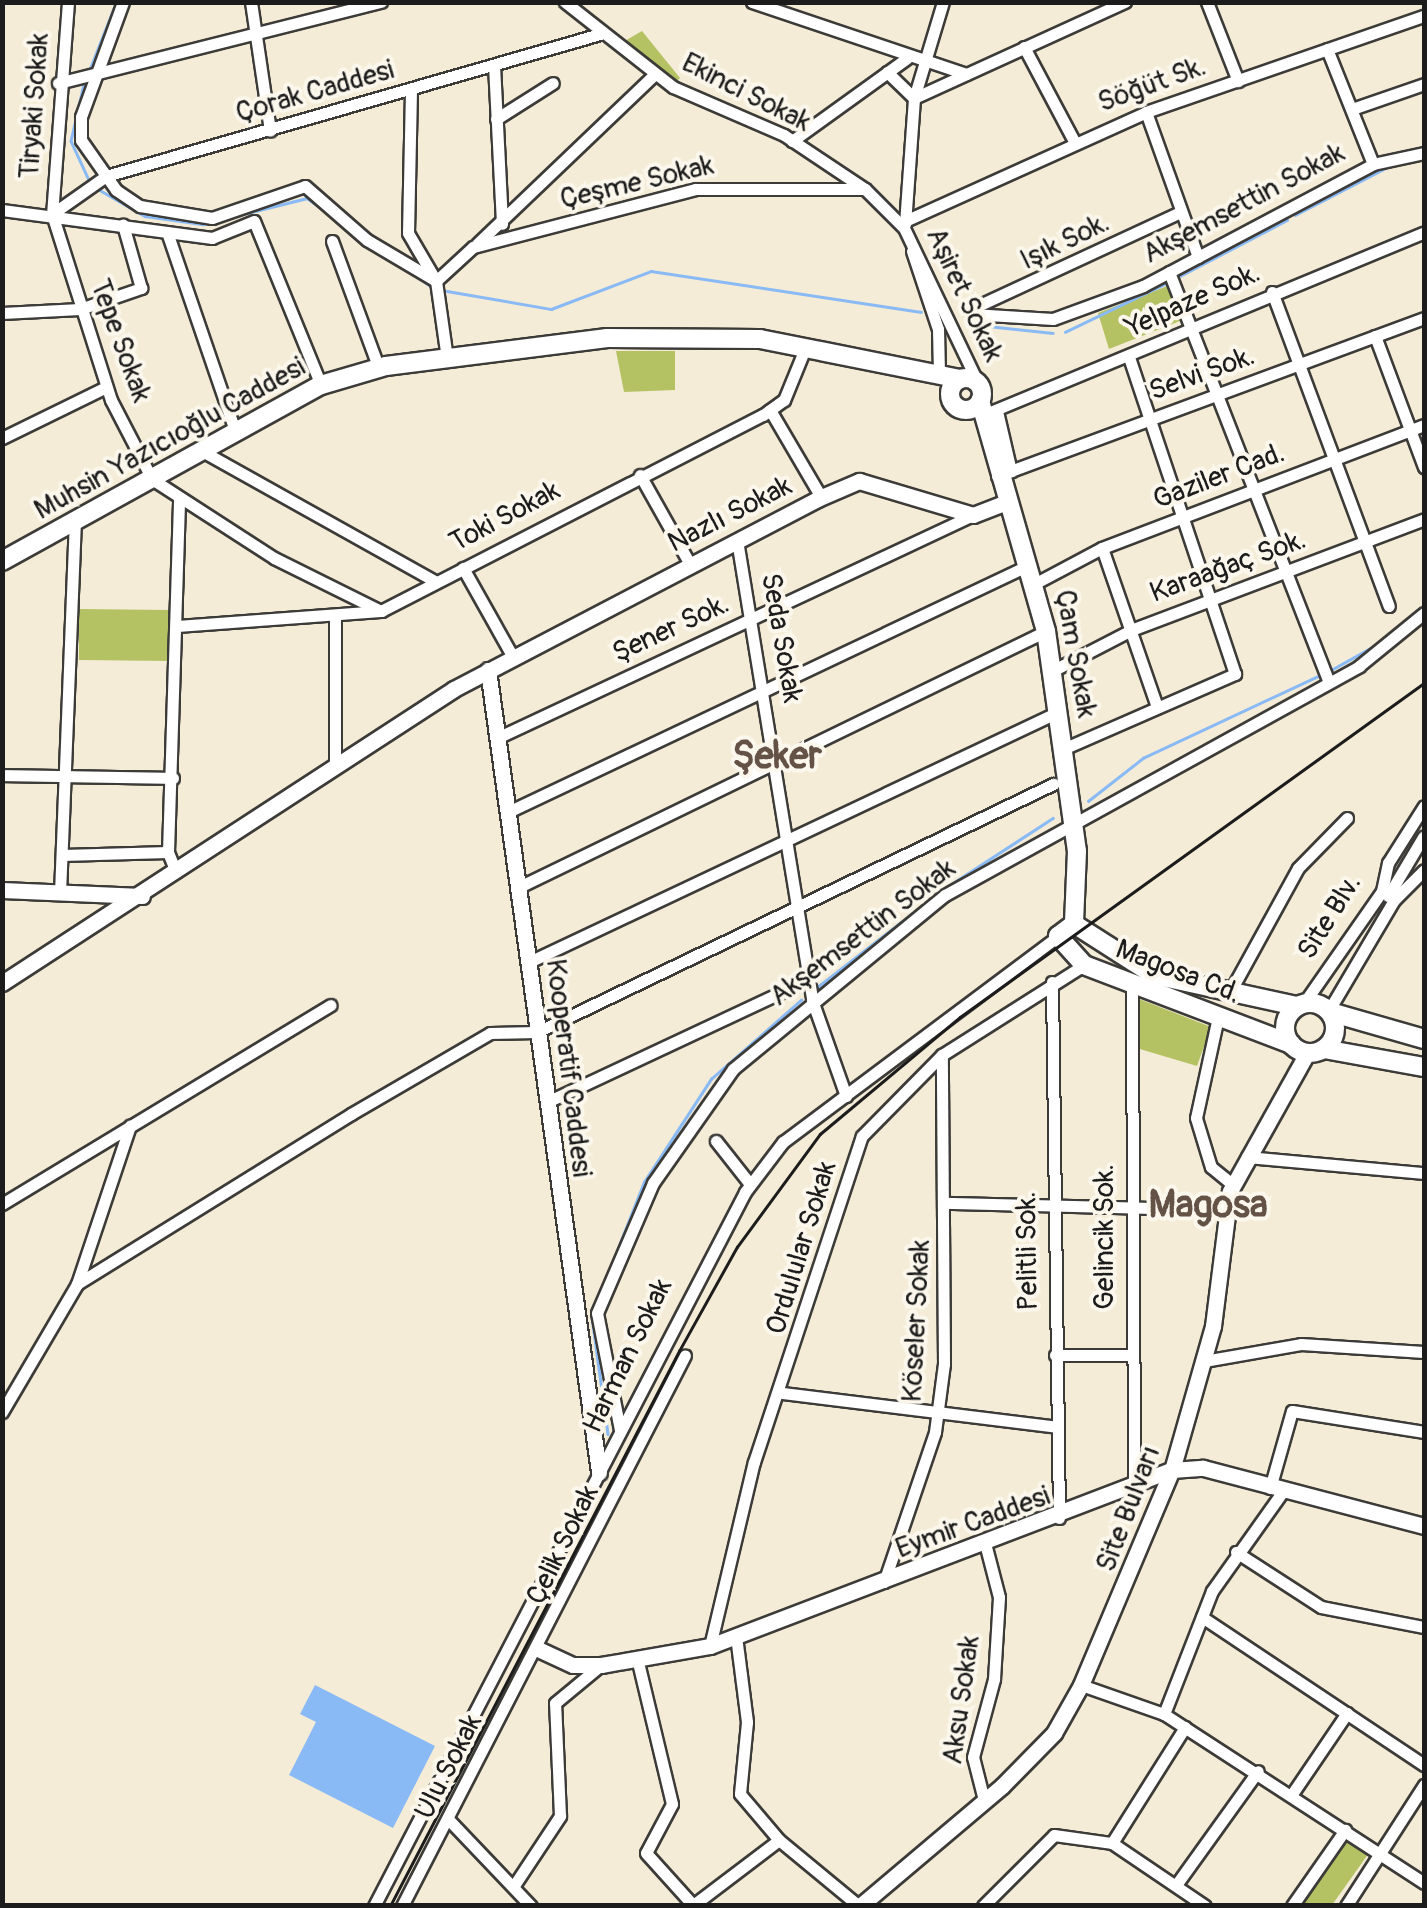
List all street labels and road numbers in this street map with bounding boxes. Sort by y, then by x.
street label: Tiryaki Sokak [13,32,57,180]
street label: Ekinci Sokak [676,46,816,140]
street label: Söğüt Sk. [1093,50,1211,120]
street label: Çorak Caddesi [232,53,398,131]
street label: Akşemsettin Sokak [1137,137,1351,271]
street label: Çeşme Sokak [557,149,717,217]
street label: Işık Sok. [1015,206,1115,278]
street label: Aşiret Sokak [918,223,1010,367]
street label: Yelpaze Sok. [1121,256,1265,346]
street label: Tepe Sokak [82,275,158,407]
street label: Selvi Sok. [1145,339,1259,409]
street label: Muhsin Yazıcıoğlu Caddesi [29,351,311,527]
street label: Gaziler Cad. [1149,437,1289,517]
street label: Nazlı Sokak [662,469,798,561]
street label: Toki Sokak [444,474,566,560]
street label: Karaağaç Sok. [1146,523,1310,611]
street label: Seda Sokak [753,571,809,705]
street label: Şener Sok. [607,587,735,671]
street label: Çam Sokak [1047,587,1103,721]
street label: Akşemsettin Sokak [764,852,962,1014]
street label: Site Blv. [1291,868,1369,966]
street label: Magosa Cd. [1111,933,1245,1011]
street label: Kooperatif Caddesi [538,957,598,1179]
street label: Ordulular Sokak [760,1157,844,1339]
street label: Gelincik Sok. [1088,1164,1122,1310]
street label: Pelitli Sok. [1010,1191,1046,1311]
street label: Köseler Sokak [896,1239,938,1403]
street label: Harman Sokak [576,1273,680,1439]
street label: Site Bulvarı [1090,1441,1168,1577]
street label: Çelik Sokak [520,1480,606,1610]
street label: Eymir Caddesi [891,1480,1055,1566]
street label: Aksu Sokak [936,1633,988,1767]
street label: Ulu Sokak [408,1709,490,1825]

